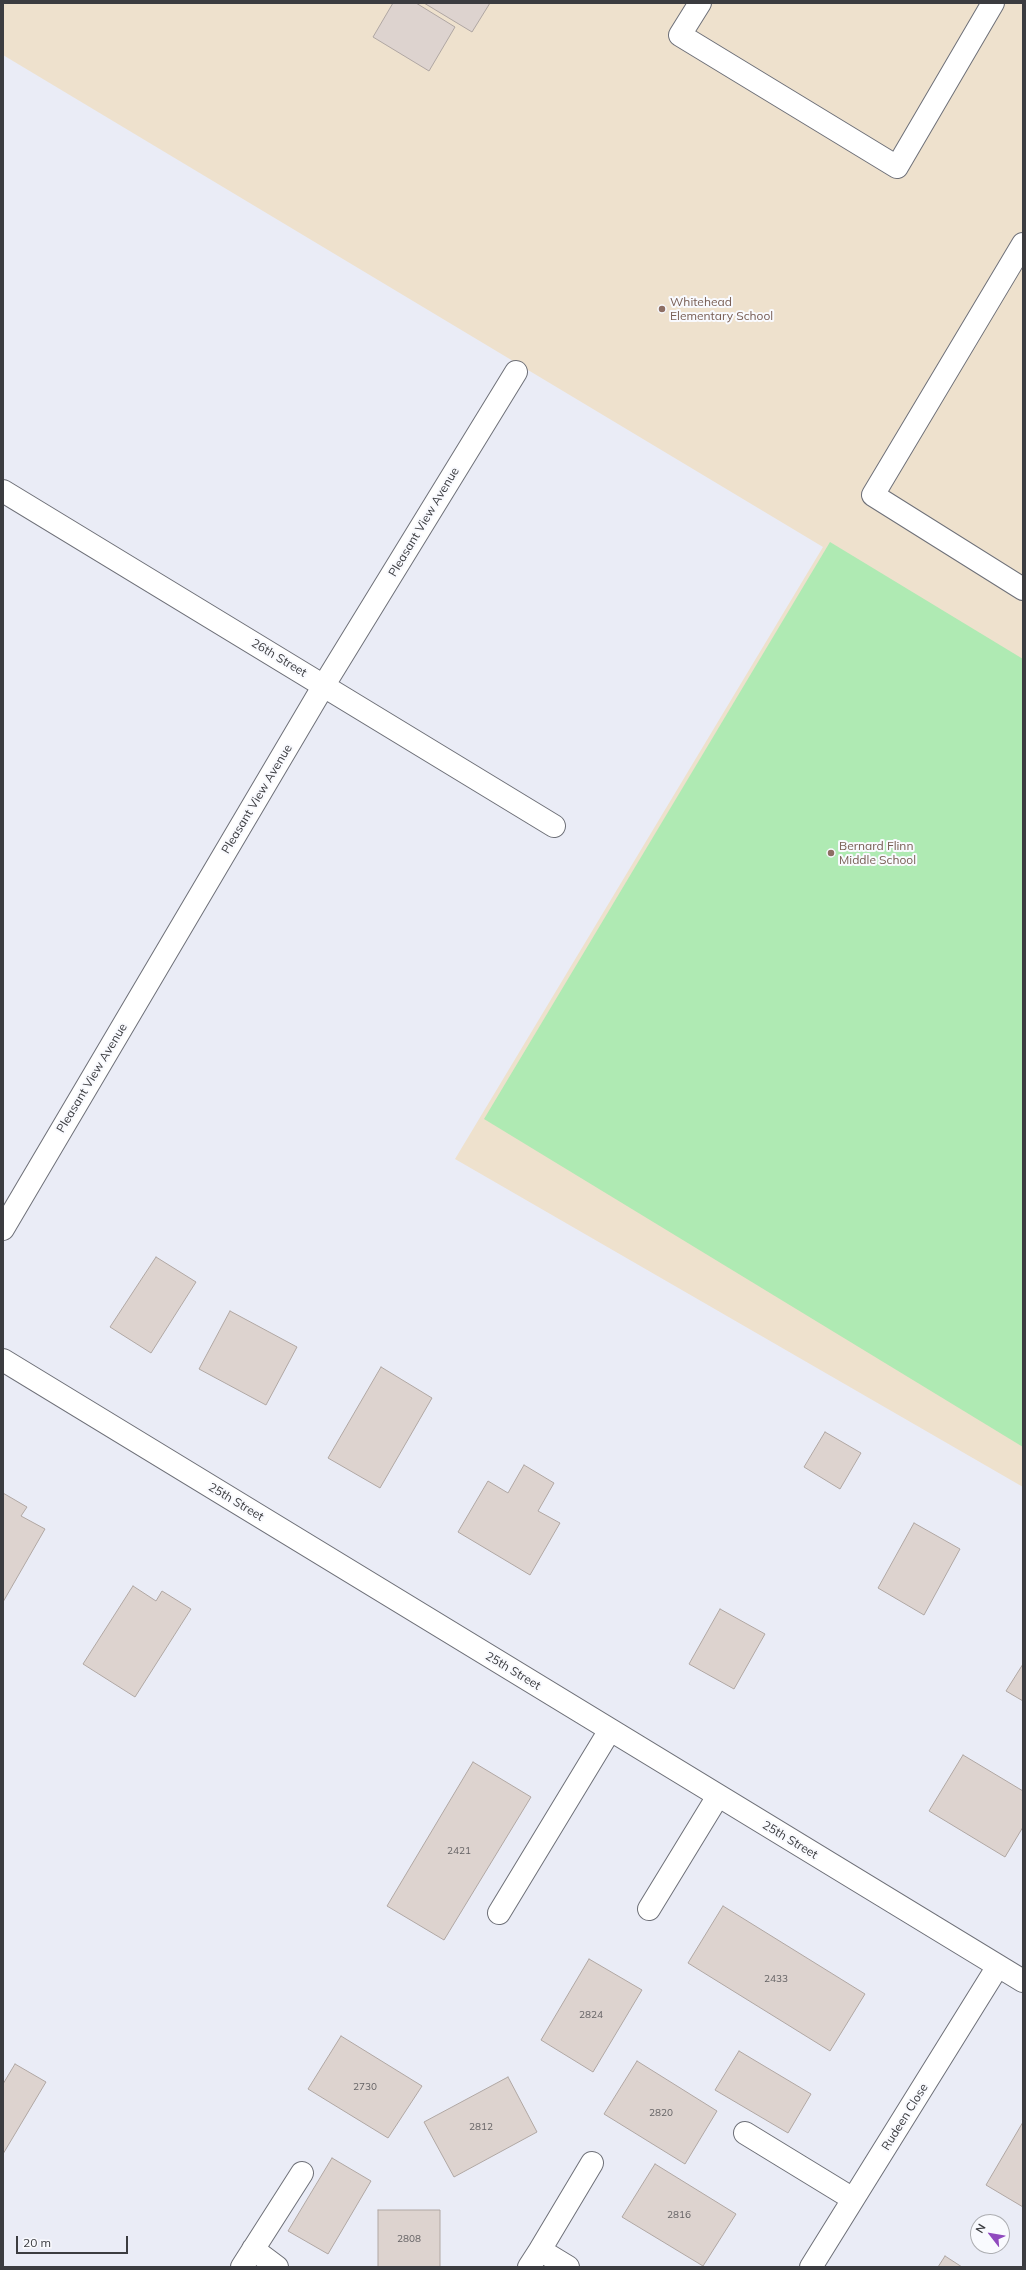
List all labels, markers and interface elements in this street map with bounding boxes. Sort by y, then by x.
place label: Whitehead Elementary School [670,295,773,323]
marker: Whitehead Elementary School [657,304,667,314]
street label: Pleasant View Avenue [386,465,462,579]
street label: 26th Street [249,636,309,680]
street label: Pleasant View Avenue [219,742,295,856]
place label: Bernard Flinn Middle School [839,839,916,867]
marker: Bernard Flinn Middle School [826,848,836,858]
street label: Pleasant View Avenue [54,1021,130,1135]
street label: 25th Street [206,1480,266,1524]
street label: 25th Street [483,1649,543,1693]
street label: 25th Street [760,1818,820,1862]
house number: 2421 [447,1845,471,1857]
house number: 2433 [764,1973,788,1985]
house number: 2824 [579,2009,603,2021]
house number: 2730 [353,2081,377,2093]
street label: Rudeen Close [879,2081,931,2153]
house number: 2820 [649,2107,673,2119]
house number: 2812 [469,2121,493,2133]
house number: 2816 [667,2209,691,2221]
north arrow [970,2214,1010,2254]
text: N [972,2221,989,2236]
scale bar [18,2228,130,2254]
house number: 2808 [397,2233,421,2245]
text: 20 m [23,2235,51,2250]

